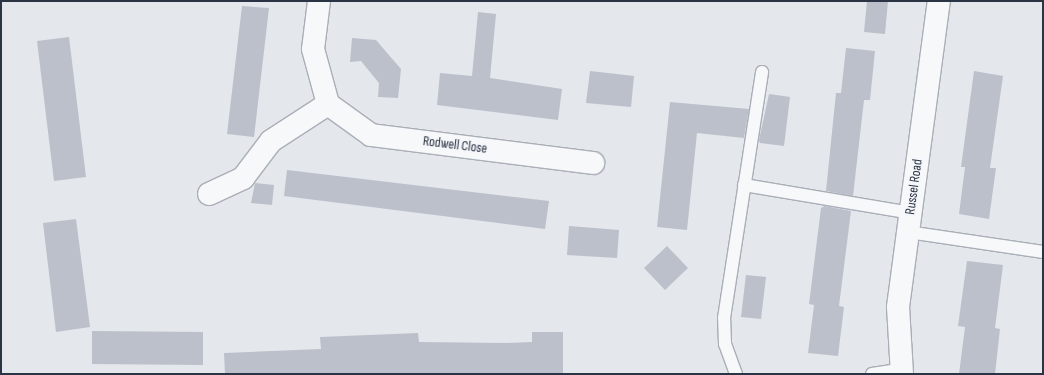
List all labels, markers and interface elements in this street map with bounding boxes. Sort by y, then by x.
street label: Rodwell Close [422,133,488,157]
street label: Russel Road [902,158,926,216]

